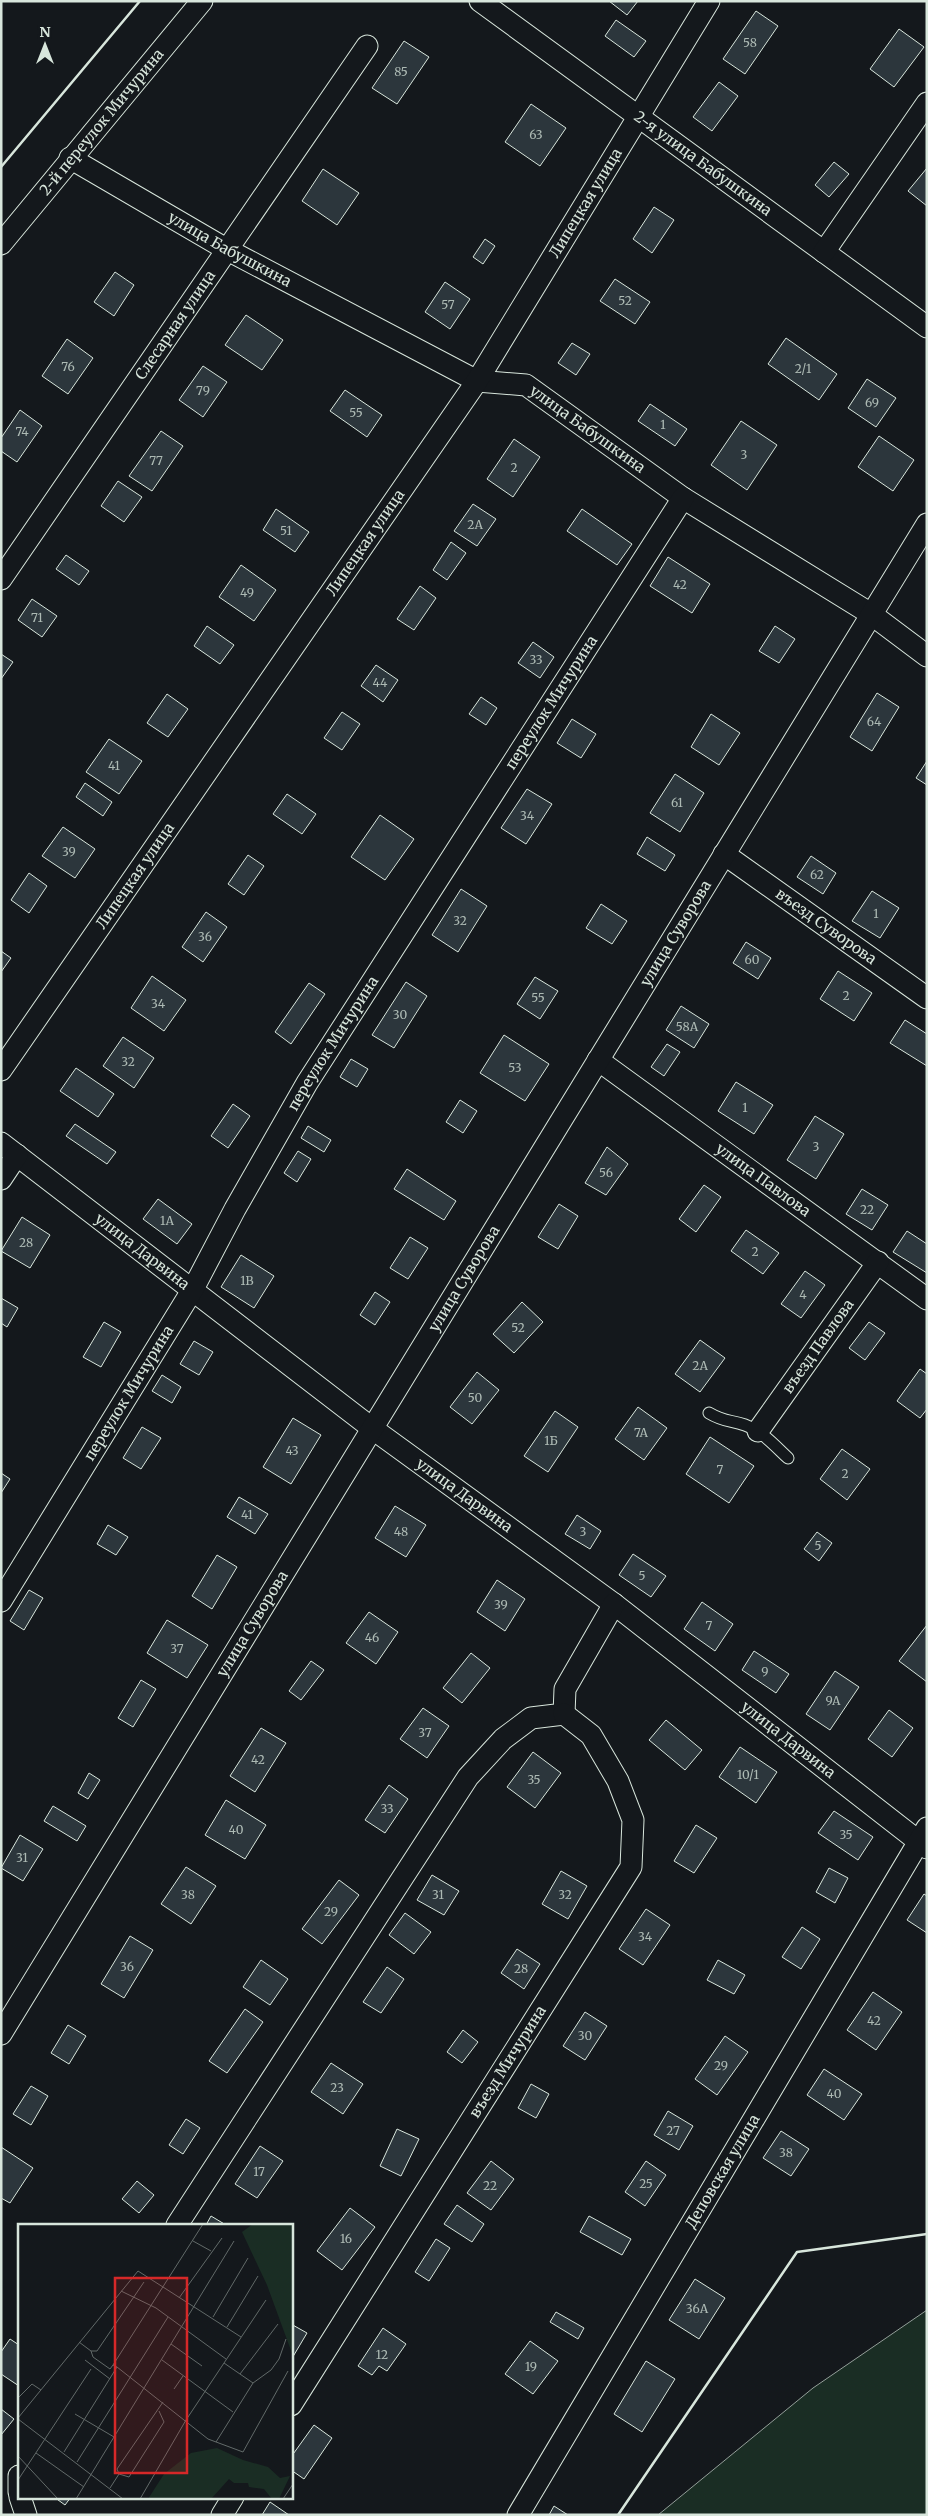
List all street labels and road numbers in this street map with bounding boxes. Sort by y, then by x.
street label: 2-й переулок Мичурина [35,45,167,199]
street label: 2-я улица Бабушкина [631,107,776,220]
street label: Липецкая улица [545,144,626,261]
street label: улица Бабушкина [165,207,295,291]
street label: Слесарная улица [131,266,219,383]
street label: улица Бабушкина [526,381,649,477]
street label: Липецкая улица [322,486,408,599]
street label: переулок Мичурина [501,632,601,773]
street label: Липецкая улица [91,819,178,932]
street label: улица Суворова [636,877,715,990]
street label: въезд Суворова [772,884,880,968]
street label: переулок Мичурина [283,972,382,1114]
street label: улица Павлова [712,1139,815,1220]
street label: улица Дарвина [91,1209,194,1294]
street label: улица Суворова [424,1222,504,1335]
street label: въезд Павлова [778,1295,858,1397]
street label: переулок Мичурина [80,1322,177,1464]
street label: улица Дарвина [413,1454,516,1536]
street label: улица Суворова [212,1567,292,1680]
street label: улица Дарвина [738,1697,840,1782]
street label: въезд Мичурина [465,2002,550,2121]
street label: Деповская улица [681,2111,763,2232]

